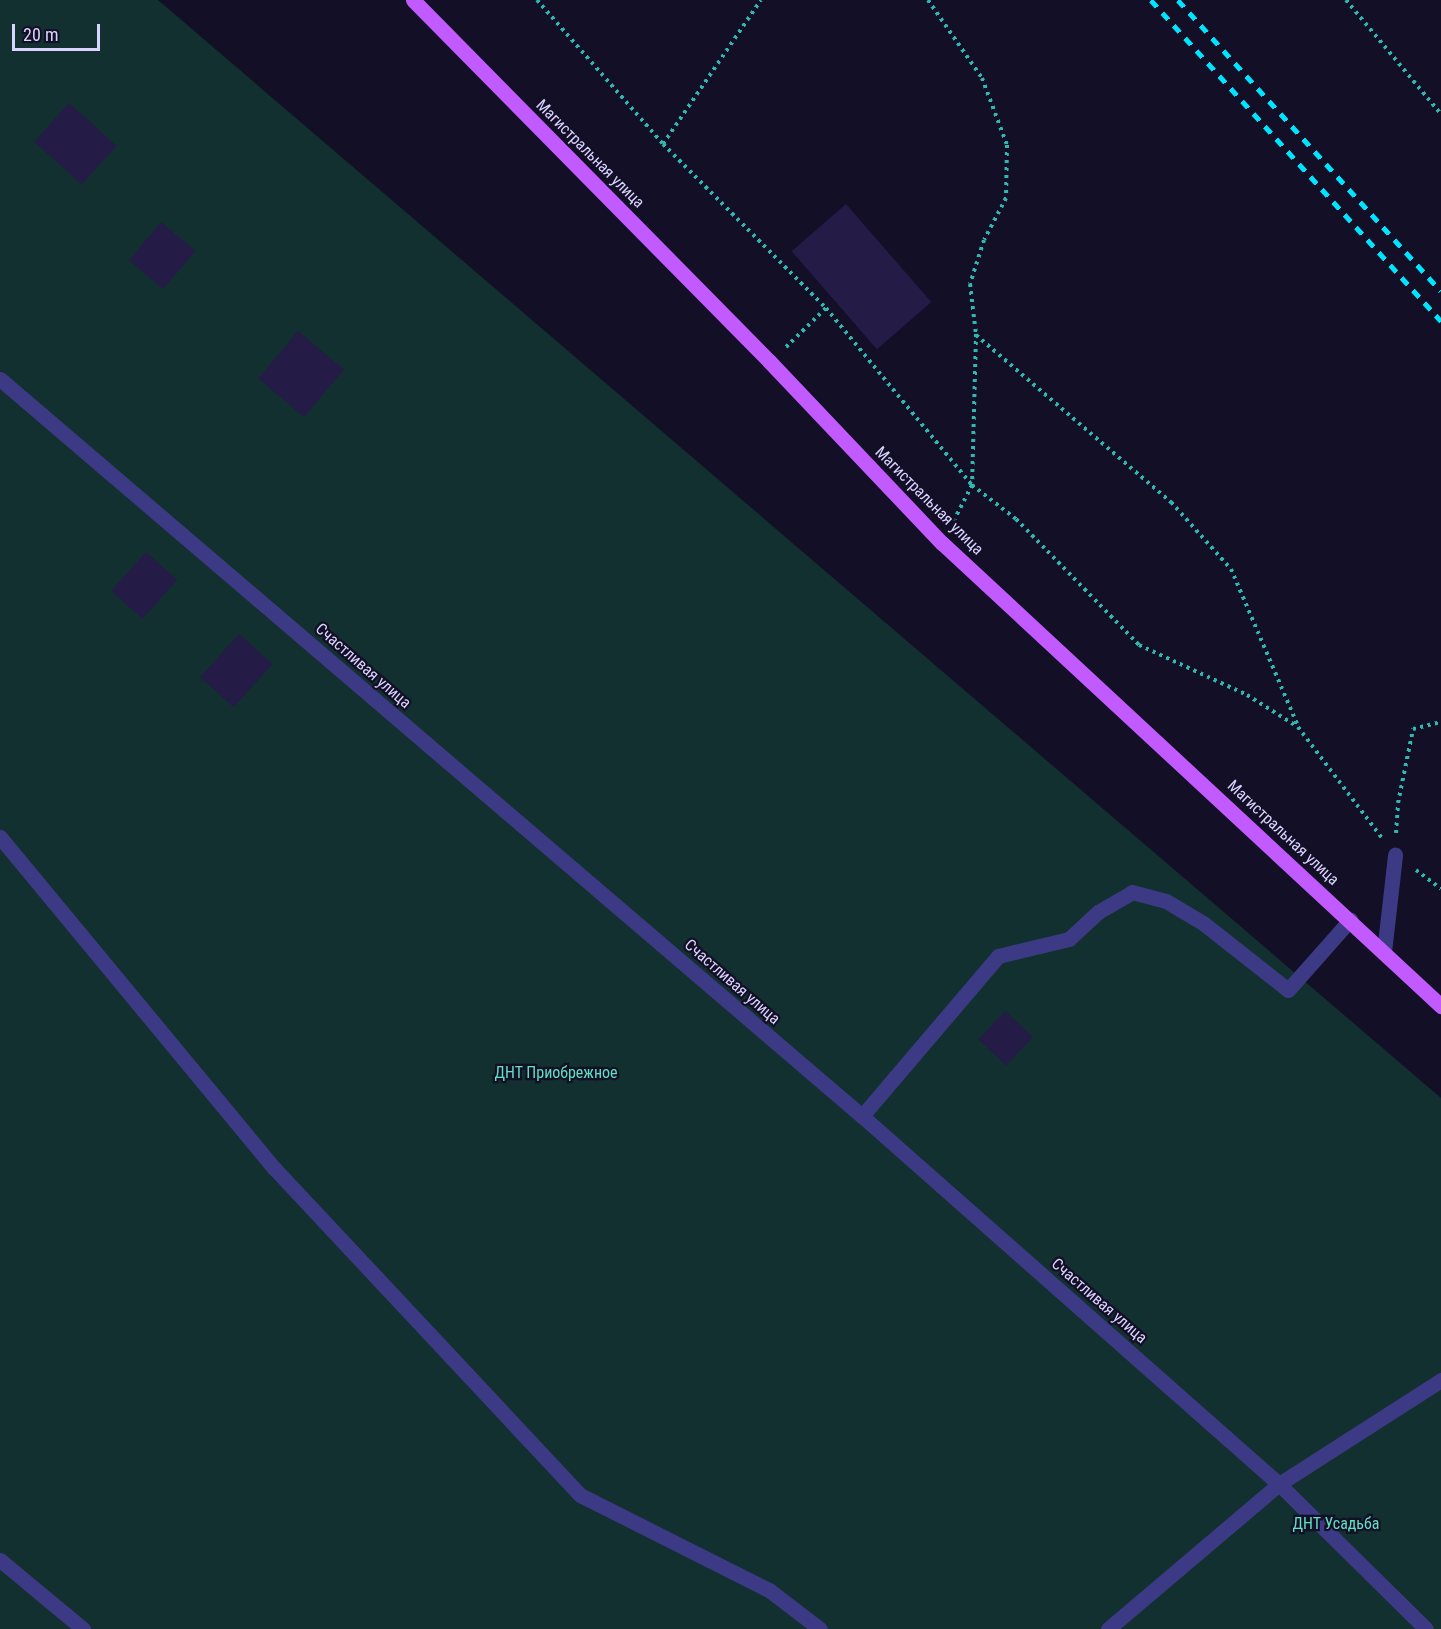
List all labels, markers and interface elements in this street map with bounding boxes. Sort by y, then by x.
scale bar [15,12,104,50]
text: 20 m [23,24,58,45]
street label: Магистральная улица [532,96,648,212]
street label: Магистральная улица [871,443,987,559]
street label: Счастливая улица [311,619,415,713]
street label: Магистральная улица [1223,776,1343,890]
street label: Счастливая улица [680,935,784,1029]
park label: ДНТ Приобрежное [494,1063,618,1083]
street label: Счастливая улица [1047,1254,1151,1348]
park label: ДНТ Усадьба [1292,1514,1380,1534]

